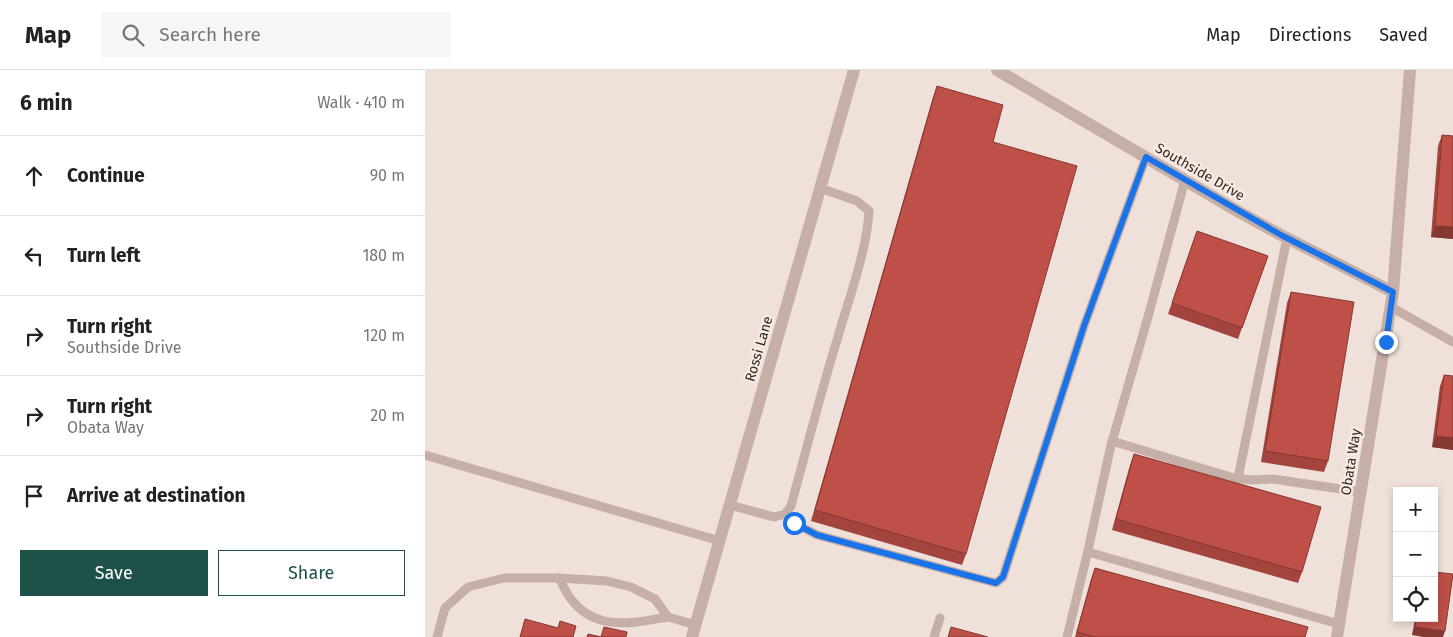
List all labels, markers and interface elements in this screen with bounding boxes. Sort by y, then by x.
search box [101,12,451,57]
text: Map [25,21,71,49]
icon: search [119,21,147,49]
text: Search here [159,23,261,46]
text: Map [1206,24,1241,46]
text: Directions [1269,24,1351,46]
text: Saved [1379,24,1428,46]
text: 6 min [20,90,73,116]
text: Walk · 410 m [317,93,405,112]
street label: Southside Drive [1152,140,1248,204]
icon: ahead [20,162,48,190]
text: Continue [67,164,145,187]
text: 90 m [370,166,405,185]
icon: left [20,242,48,270]
text: Turn left [67,244,141,267]
text: 180 m [362,246,405,265]
street label: Rossi Lane [742,314,776,384]
text: Turn right [67,315,152,338]
icon: right [20,322,48,350]
text: 120 m [363,326,405,345]
route end [1375,331,1398,354]
text: Southside Drive [67,338,182,357]
text: Turn right [67,395,152,418]
icon: right [20,402,48,430]
text: 20 m [370,406,405,425]
text: Obata Way [67,418,144,437]
street label: Obata Way [1337,427,1365,497]
icon: arrive [20,482,48,510]
text: Arrive at destination [67,484,246,507]
map controls [1393,487,1438,622]
button: + [1393,487,1438,532]
route start [783,512,806,535]
button: − [1393,532,1438,577]
button: Save [20,550,208,596]
button: Share [218,550,405,596]
button: locate [1393,577,1438,622]

